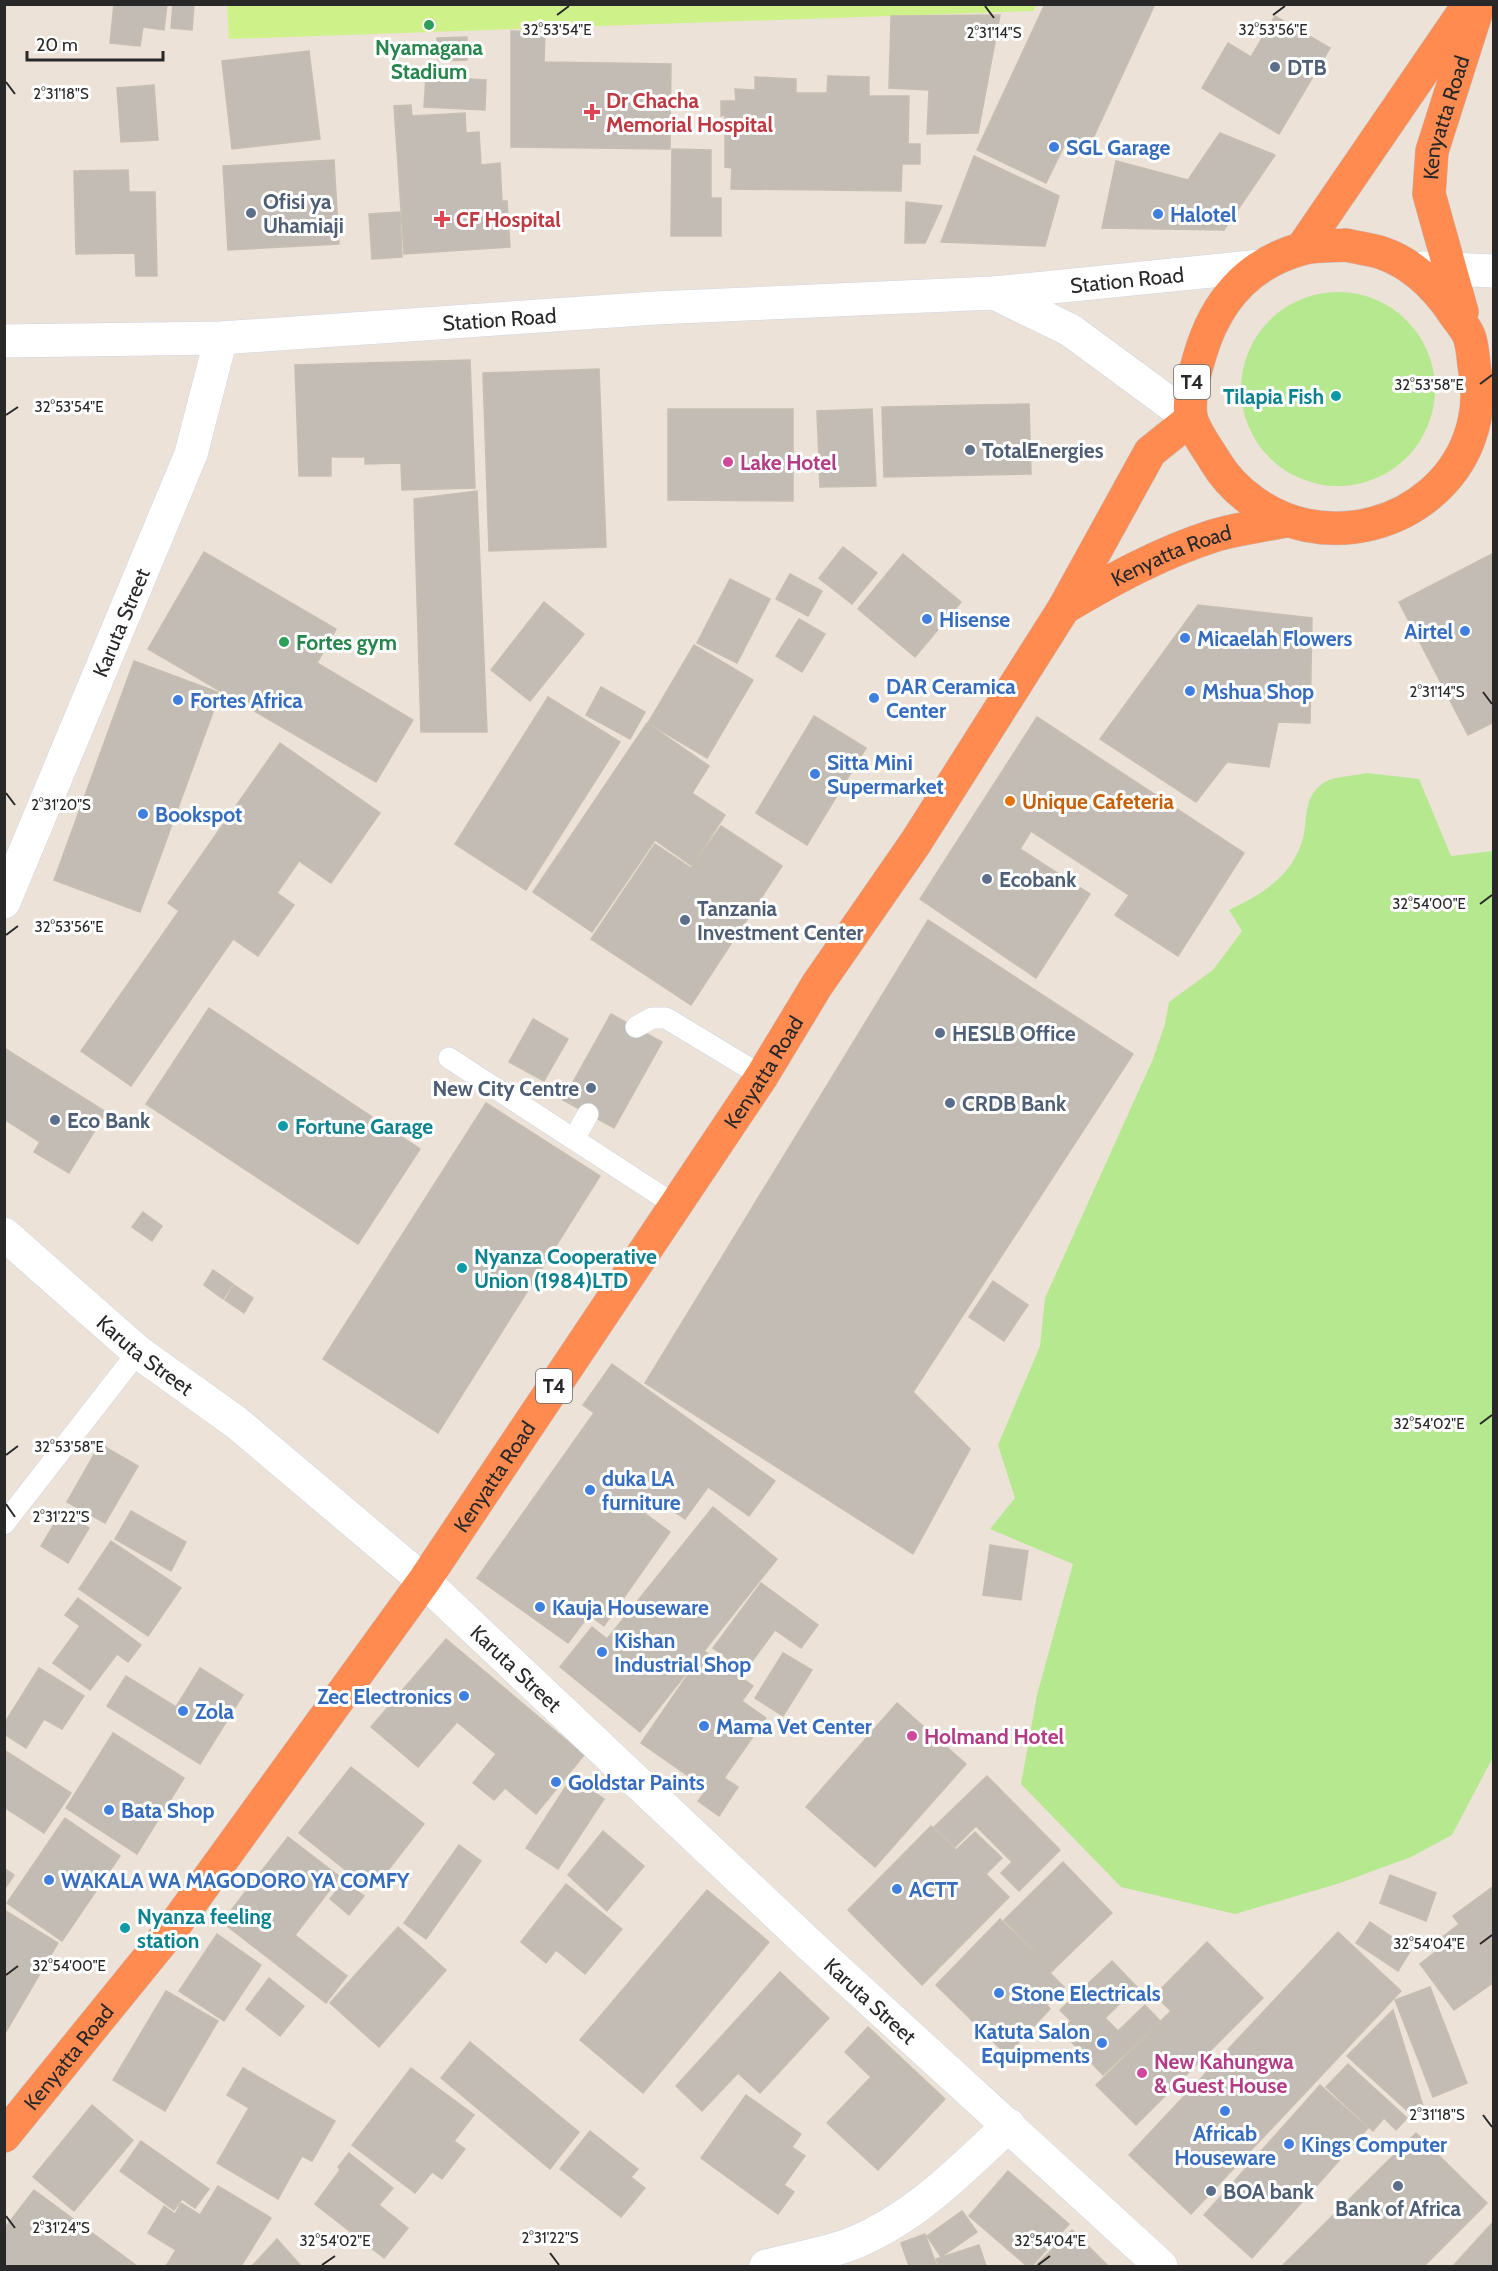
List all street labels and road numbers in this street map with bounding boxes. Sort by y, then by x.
street label: Kenyatta Road [1418,52,1474,181]
street label: Station Road [1069,261,1185,298]
street label: Station Road [442,302,557,335]
road number: T4 [1174,365,1210,399]
street label: Kenyatta Road [1107,519,1234,591]
street label: Karuta Street [87,564,155,681]
street label: Kenyatta Road [718,1011,808,1133]
street label: Karuta Street [92,1309,198,1400]
road number: T4 [536,1369,572,1403]
street label: Kenyatta Road [448,1416,540,1537]
street label: Karuta Street [466,1619,567,1717]
street label: Karuta Street [820,1952,922,2049]
street label: Kenyatta Road [18,1999,118,2114]

